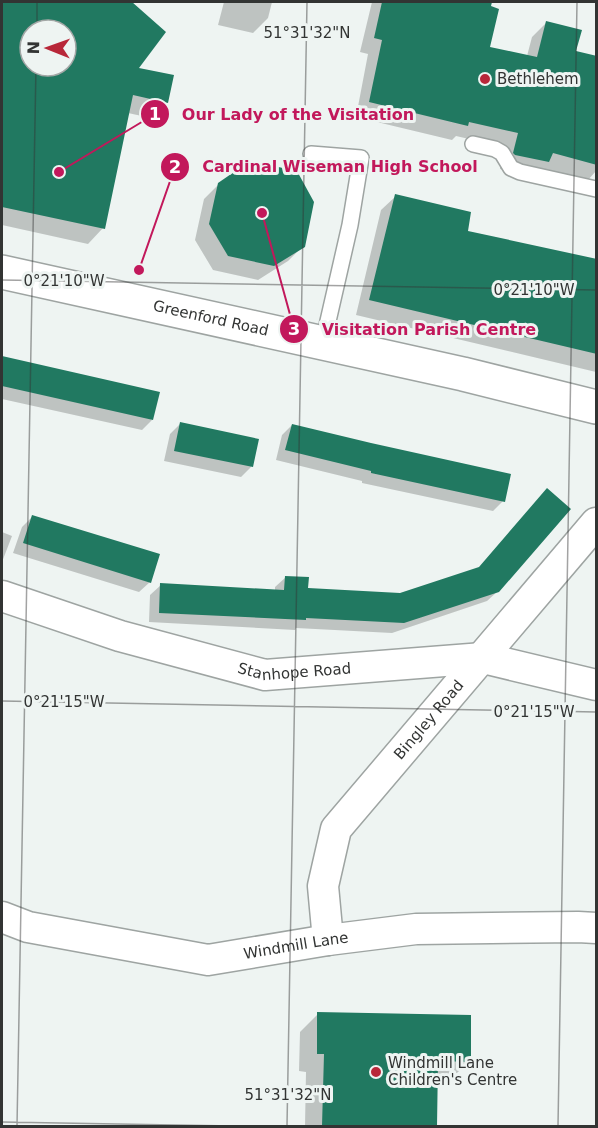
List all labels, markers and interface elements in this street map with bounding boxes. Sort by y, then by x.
north arrow [18,18,78,78]
text: 51°31'32"N [263,24,351,42]
text: N [24,41,43,55]
place label: Bethlehem [497,70,579,88]
marker: Bethlehem [478,72,492,86]
callout: Our Lady of the Visitation [140,97,426,131]
text: 1 [149,103,161,124]
text: Our Lady of the Visitation [182,105,414,124]
callout: Cardinal Wiseman High School [160,150,490,184]
text: 2 [169,156,181,177]
text: Cardinal Wiseman High School [202,157,478,176]
text: 0°21'10"W [23,272,105,290]
text: 0°21'10"W [493,281,575,299]
street label: Greenford Road [151,297,270,340]
callout: Visitation Parish Centre [279,312,548,346]
text: 3 [288,318,300,339]
text: Visitation Parish Centre [322,320,536,339]
street label: Stanhope Road [236,659,352,684]
street label: Bingley Road [390,677,467,763]
text: 0°21'15"W [23,693,105,711]
text: 0°21'15"W [493,703,575,721]
street label: Windmill Lane [242,929,349,963]
place label: Windmill Lane Children's Centre [388,1054,517,1089]
marker: Windmill Lane Children's Centre [369,1065,383,1079]
text: 51°31'32"N [244,1086,332,1104]

